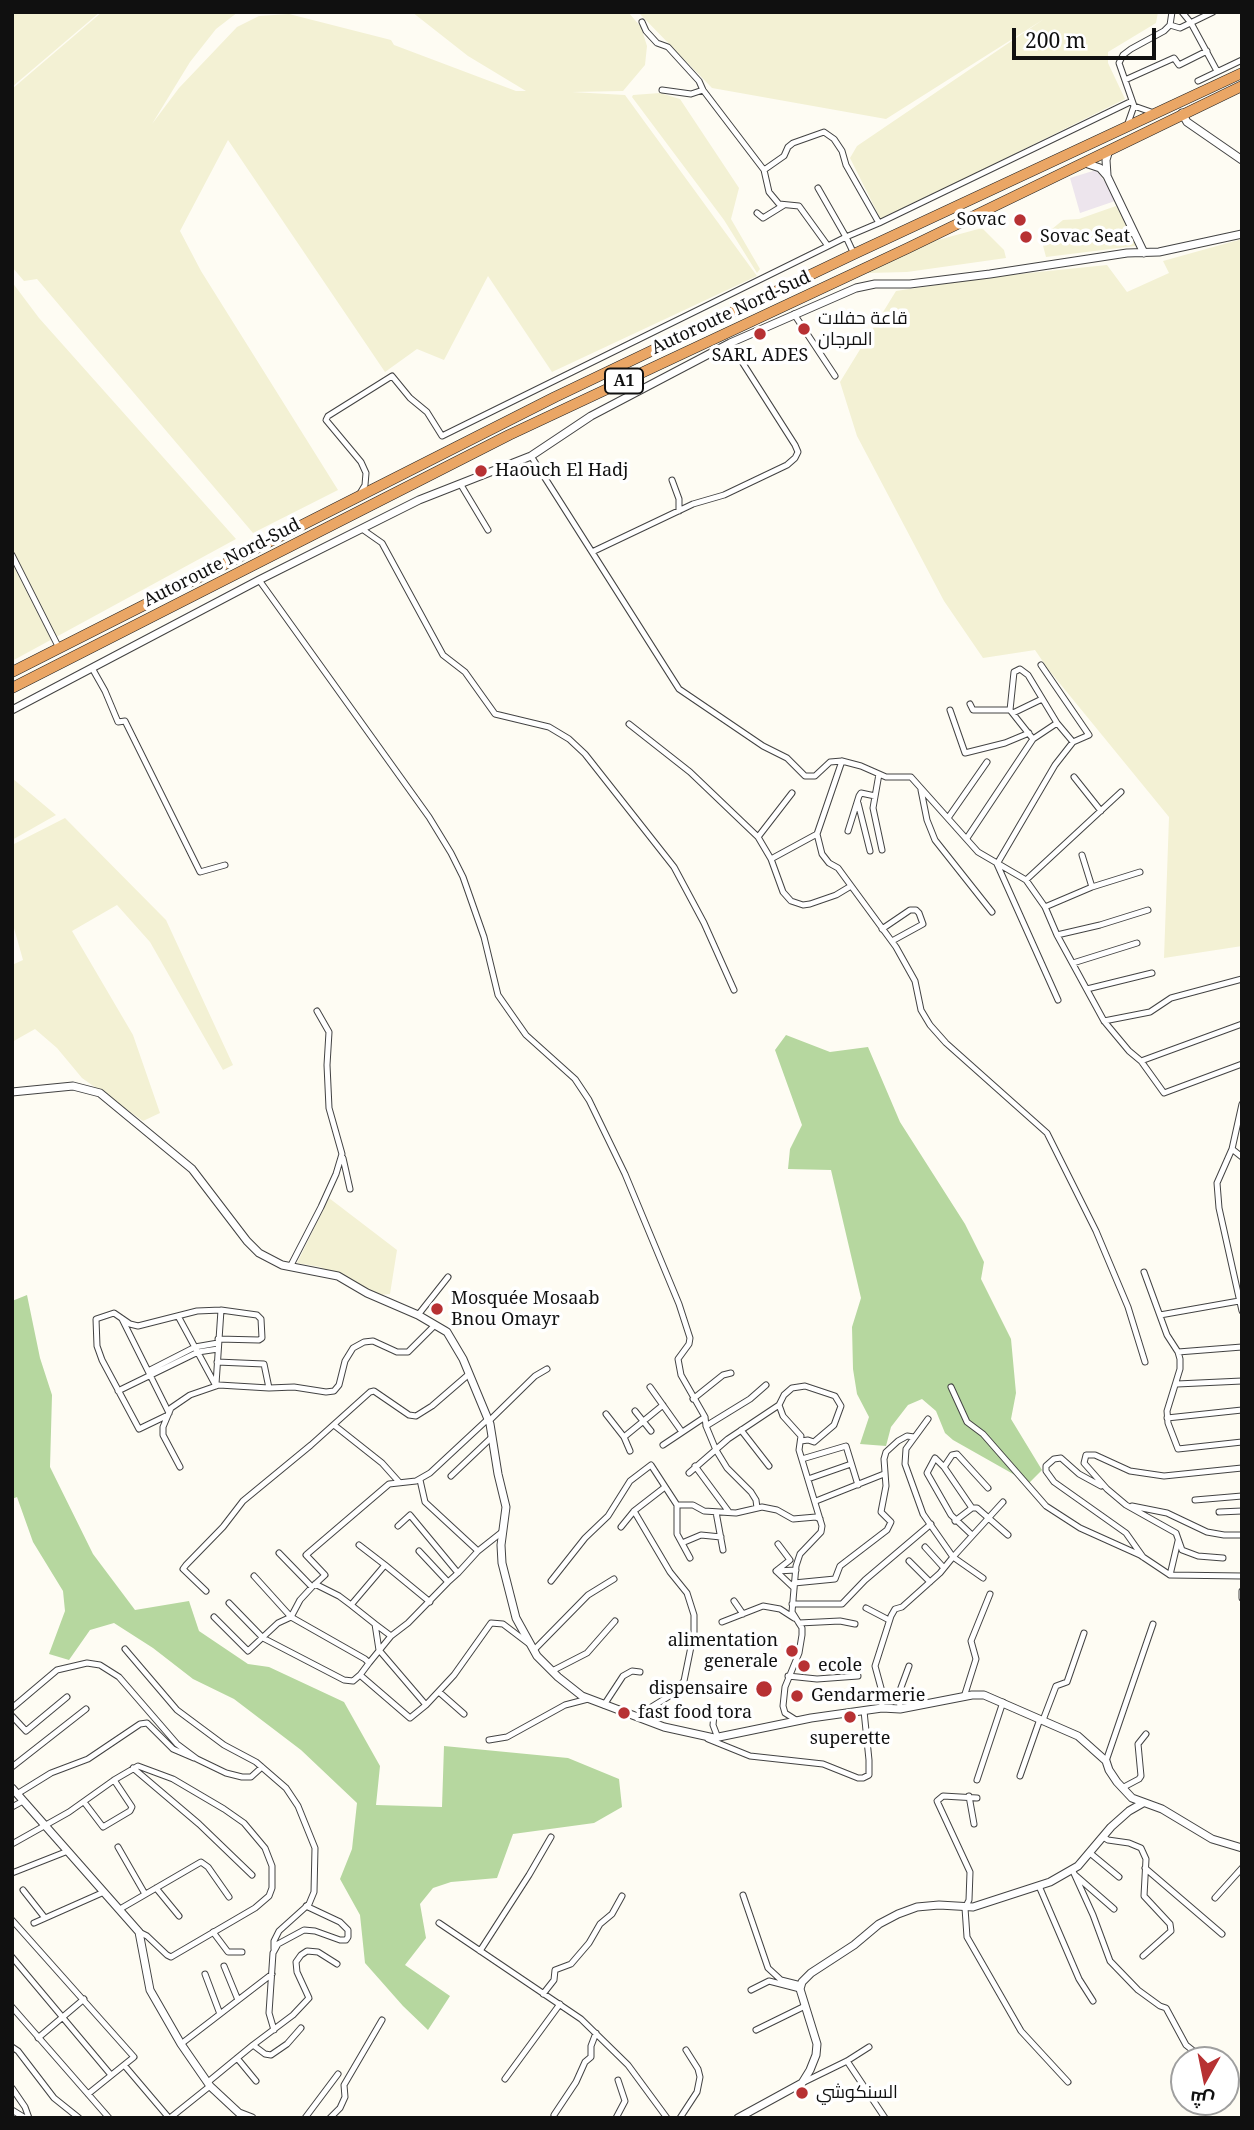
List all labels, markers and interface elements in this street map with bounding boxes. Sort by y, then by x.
scale bar [1016,14,1160,58]
text: 200 m [1025,26,1086,54]
place label: Sovac [956,209,1006,231]
marker: Sovac [1012,212,1028,228]
place label: Sovac Seat [1040,226,1130,248]
marker: Sovac Seat [1018,229,1034,245]
street label: Autoroute Nord-Sud [648,267,814,359]
place label: قاعة حفلات المرجان [818,308,908,350]
marker: قاعة حفلات المرجان [796,321,812,337]
marker: SARL ADES [752,326,768,342]
place label: SARL ADES [712,345,808,367]
road number: A1 [605,368,643,394]
place label: Haouch El Hadj [495,460,629,482]
marker: Haouch El Hadj [473,463,489,479]
street label: Autoroute Nord-Sud [140,514,304,612]
place label: Mosquée Mosaab Bnou Omayr [451,1288,600,1330]
marker: Mosquée Mosaab Bnou Omayr [429,1301,445,1317]
place label: alimentation generale [668,1630,778,1672]
marker: alimentation generale [784,1643,800,1659]
place label: ecole [818,1655,862,1677]
marker: ecole [796,1658,812,1674]
place label: dispensaire [649,1678,748,1700]
marker: dispensaire [754,1679,774,1699]
place label: Gendarmerie [811,1685,925,1707]
marker: Gendarmerie [789,1688,805,1704]
place label: fast food tora [638,1702,752,1724]
marker: fast food tora [616,1705,632,1721]
marker: superette [842,1709,858,1725]
place label: superette [810,1728,890,1750]
north arrow [1170,2046,1240,2116]
place label: السنكوشي [816,2082,898,2104]
marker: السنكوشي [794,2085,810,2101]
text: ش [1188,2085,1216,2115]

